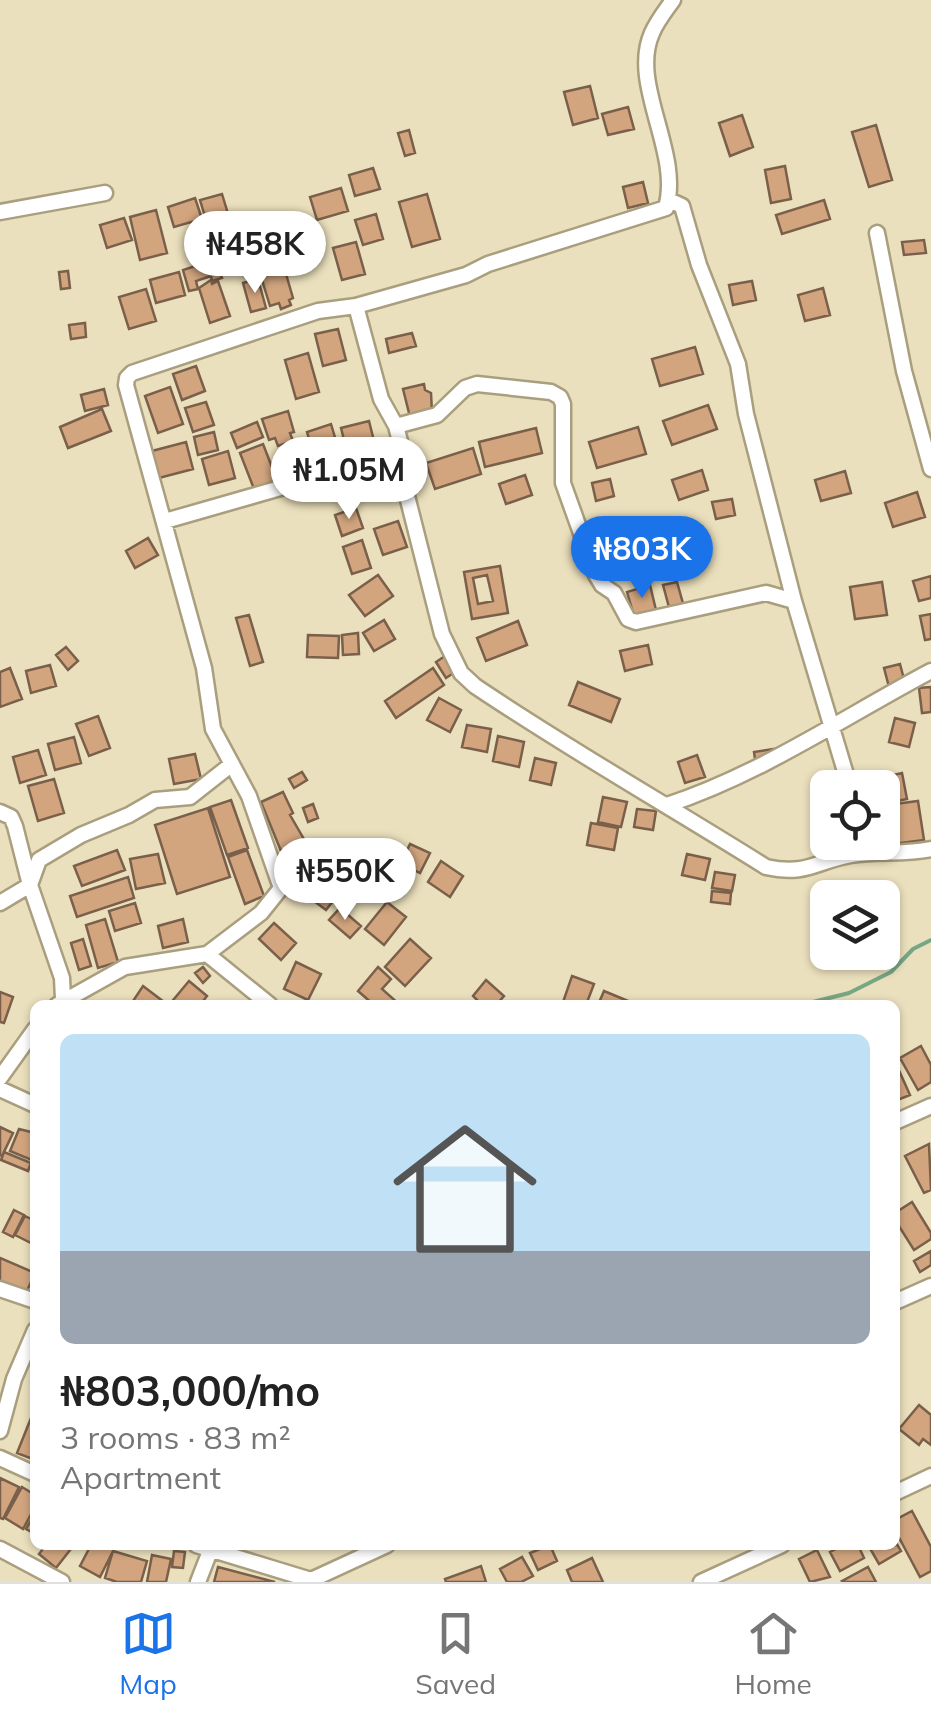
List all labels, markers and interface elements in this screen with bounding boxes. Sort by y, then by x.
pin: ₦458K [185,211,325,296]
text: ₦458K [206,223,304,263]
pin: ₦1.05M [268,437,430,522]
text: ₦1.05M [293,449,405,489]
pin: ₦803K [572,516,712,601]
text: ₦803K [593,528,691,568]
map controls [810,770,900,970]
button: locate [810,770,900,860]
pin: ₦550K [275,838,415,923]
text: ₦550K [296,850,394,890]
button: layers [810,880,900,970]
icon: home [375,1099,555,1279]
text: ₦803,000/mo [60,1364,320,1417]
text: 3 rooms · 83 m² [60,1417,291,1457]
text: Apartment [60,1457,221,1497]
tab: Map [119,1606,177,1701]
tab: Saved [415,1606,496,1701]
tab: Home [734,1606,812,1701]

